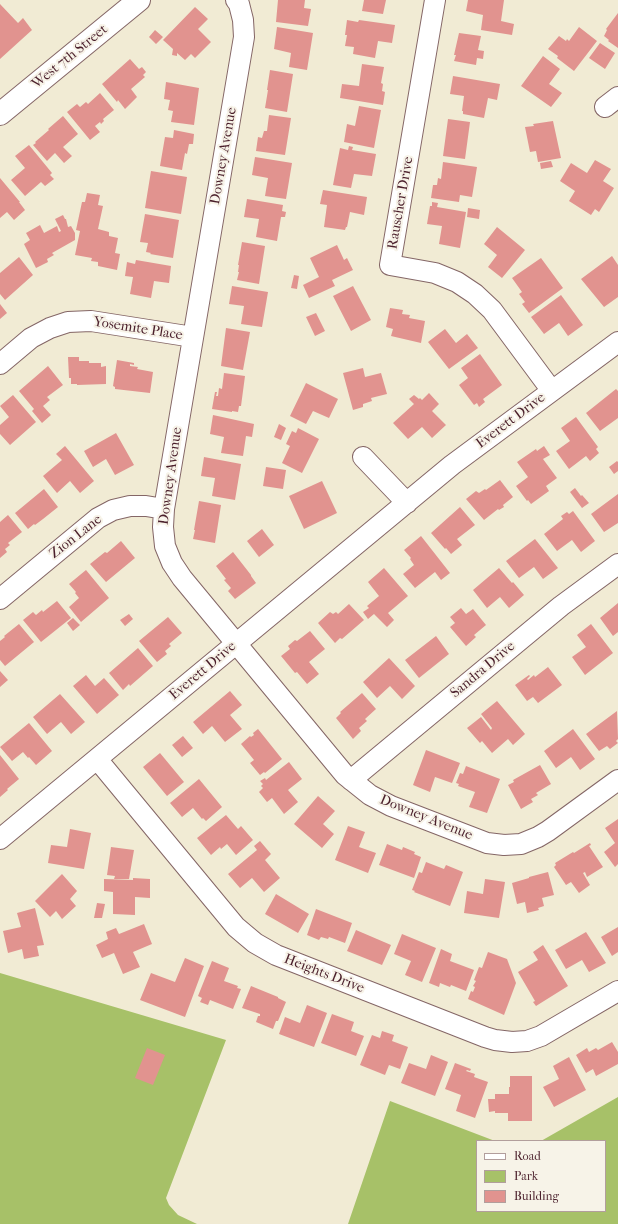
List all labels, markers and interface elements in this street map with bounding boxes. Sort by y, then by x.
street label: West 7th Street [29,21,111,93]
street label: Downey Avenue [207,106,241,206]
street label: Rauscher Drive [385,155,417,251]
street label: Yosemite Place [92,314,184,344]
street label: Everett Drive [473,390,549,452]
street label: Downey Avenue [156,426,186,526]
street label: Zion Lane [47,511,105,563]
street label: Everett Drive [166,638,240,704]
street label: Sandra Drive [447,638,519,702]
street label: Downey Avenue [377,792,475,844]
street label: Heights Drive [282,951,366,997]
legend [476,1140,606,1212]
text: Road [514,1149,541,1163]
text: Park [514,1169,538,1183]
text: Building [514,1189,559,1203]

